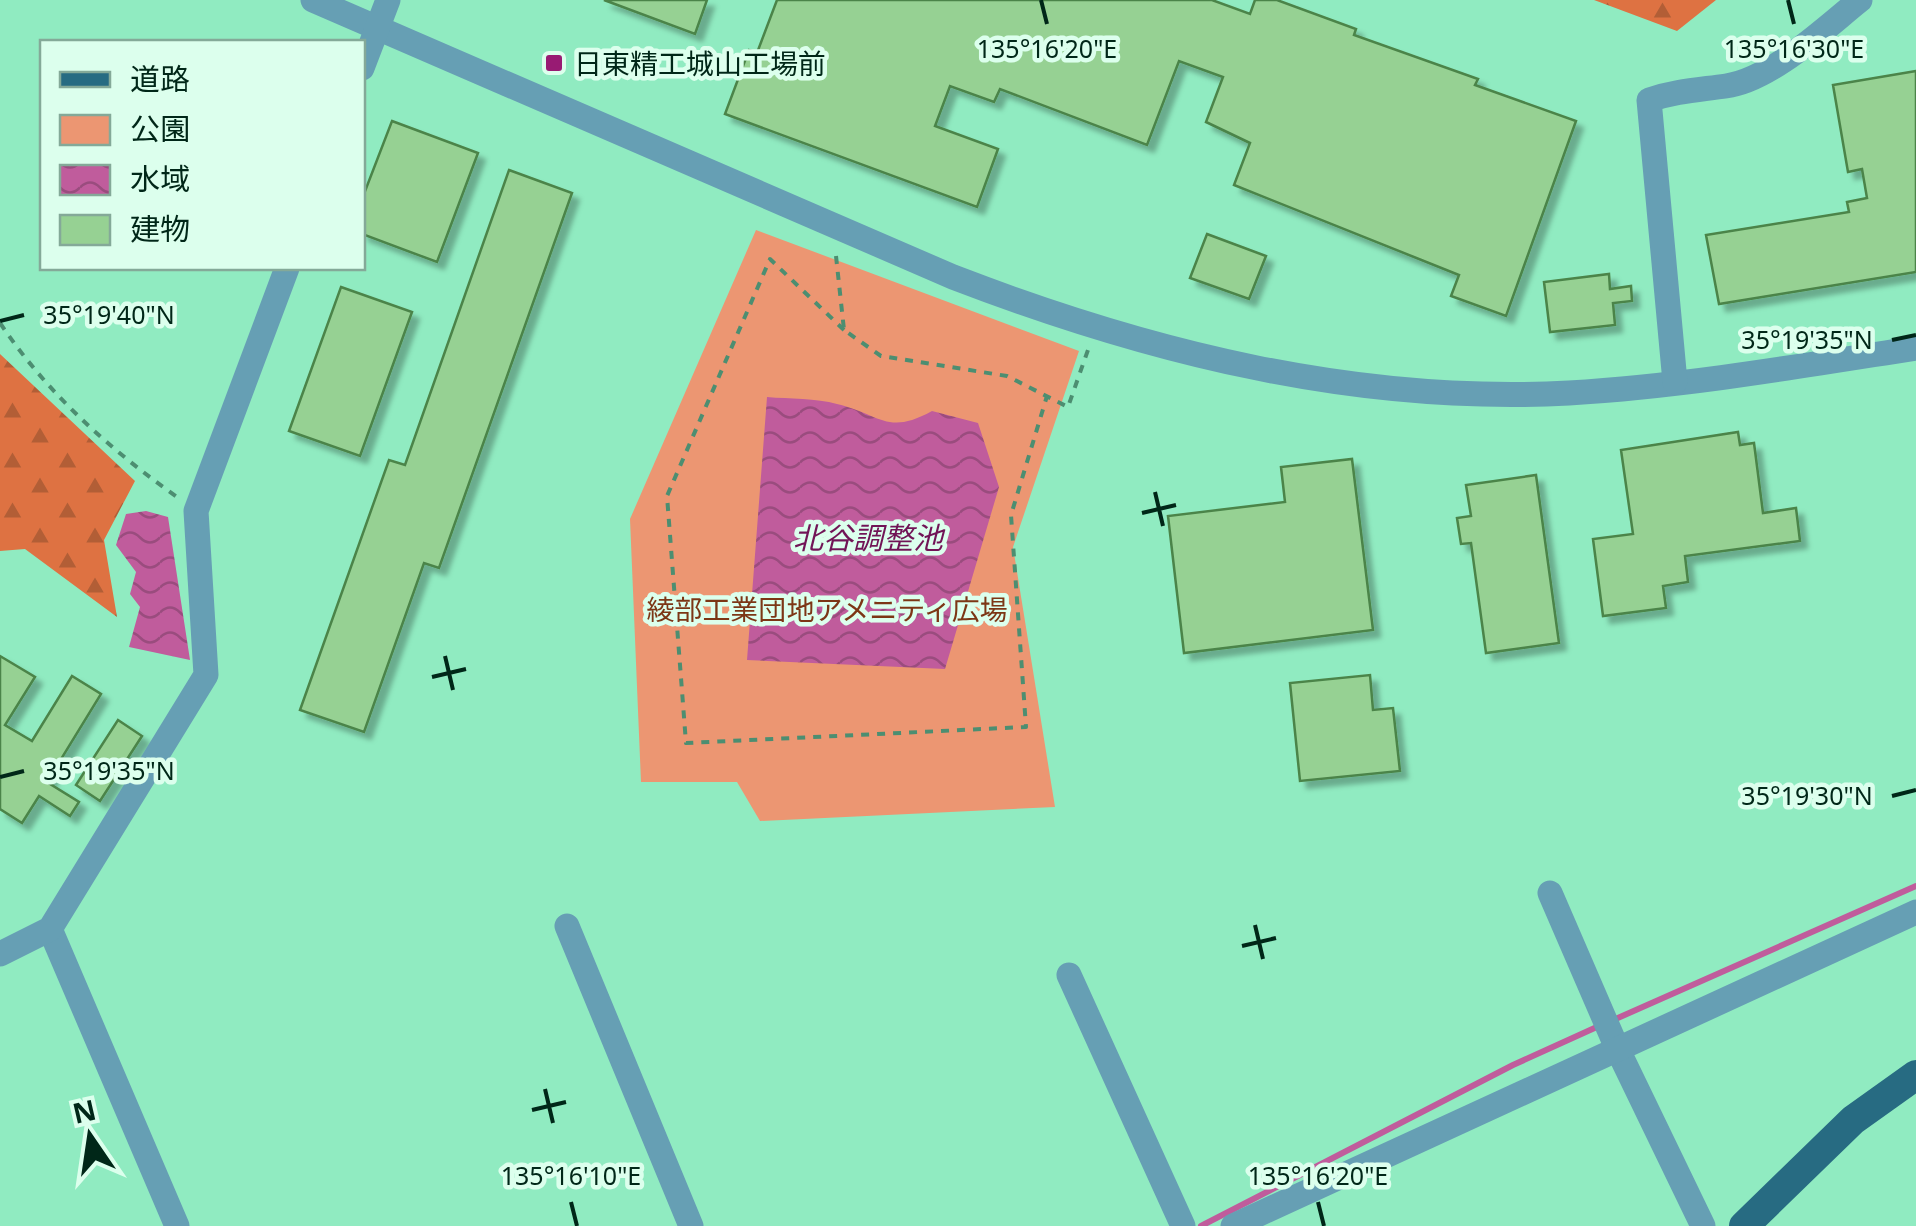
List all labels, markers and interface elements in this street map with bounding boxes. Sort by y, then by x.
text: 135°16'20"E [977,31,1117,65]
text: 135°16'30"E [1724,31,1864,65]
legend [40,40,365,270]
place label: 日東精工城山工場前 [574,44,826,82]
marker: 日東精工城山工場前 [543,52,565,74]
text: 道路 [130,58,190,99]
text: 公園 [130,108,190,149]
text: 水域 [130,158,190,199]
text: 建物 [130,208,190,249]
text: 35°19'40"N [43,297,175,331]
text: 35°19'35"N [1741,322,1873,356]
water label: 北谷調整池 [793,517,946,558]
park label: 綾部工業団地アメニティ広場 [647,590,1007,628]
text: 35°19'35"N [43,753,175,787]
text: 35°19'30"N [1741,778,1873,812]
north arrow [40,1086,140,1186]
text: N [69,1090,100,1132]
text: 135°16'10"E [501,1158,641,1192]
text: 135°16'20"E [1248,1158,1388,1192]

